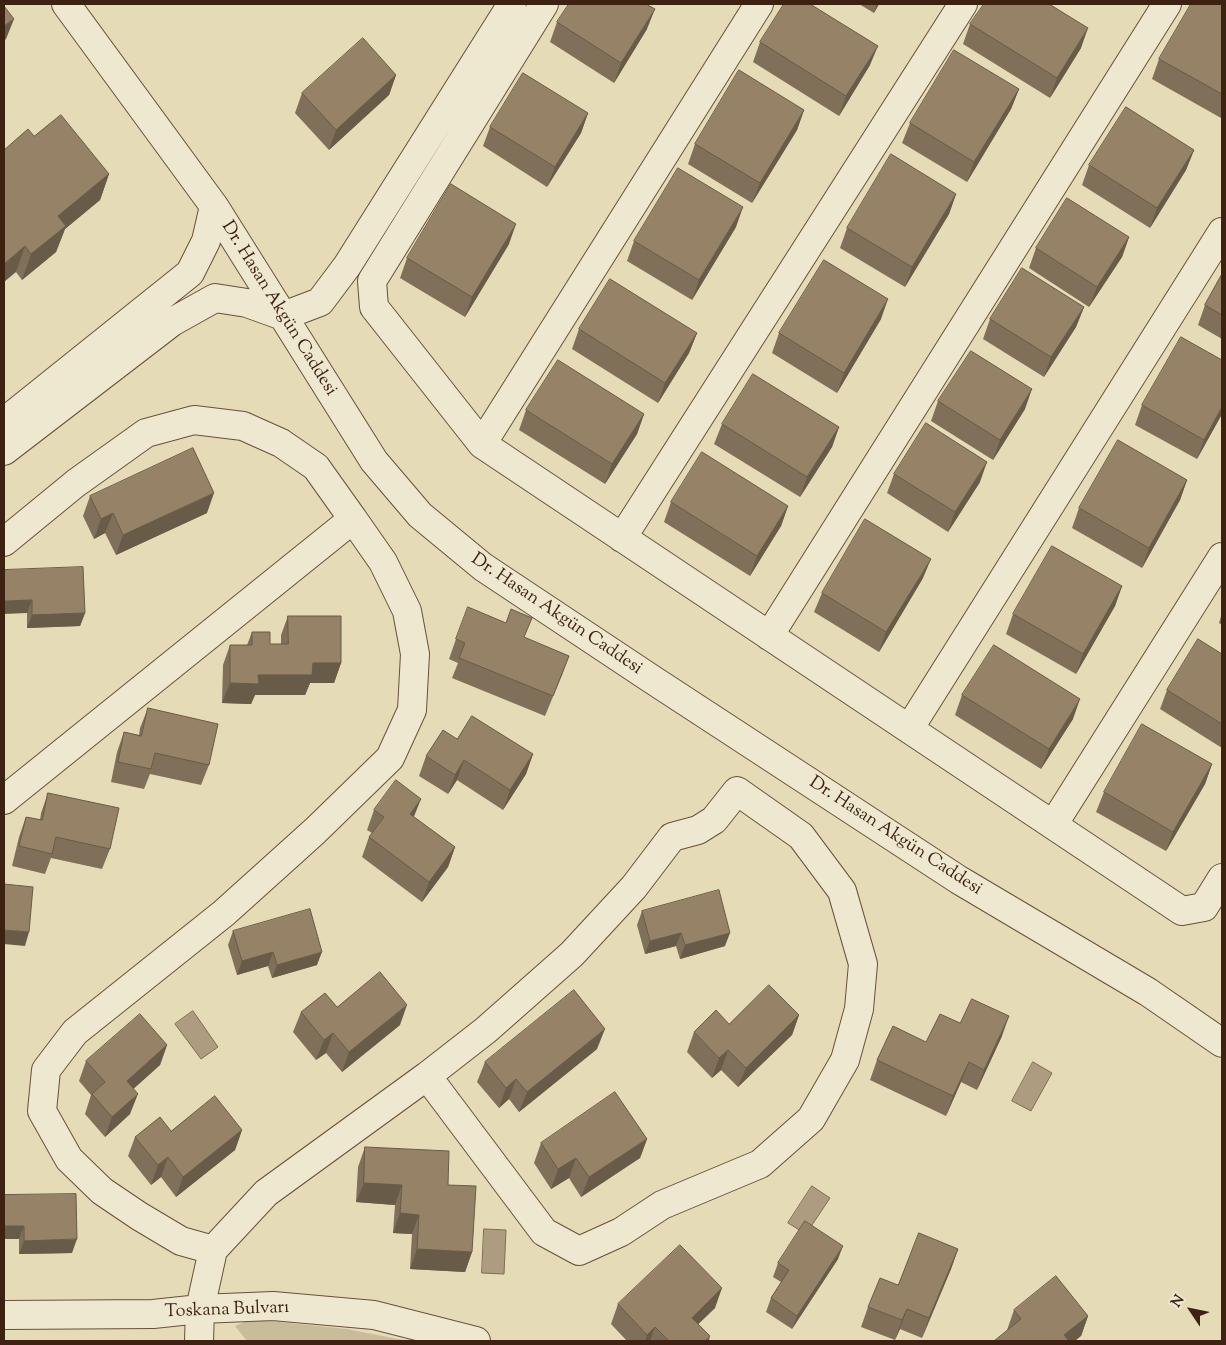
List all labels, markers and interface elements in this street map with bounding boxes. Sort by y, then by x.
street label: Dr. Hasan Akgün Caddesi [215,218,341,400]
street label: Dr. Hasan Akgün Caddesi [466,550,646,680]
street label: Dr. Hasan Akgün Caddesi [804,773,986,901]
north arrow [1166,1285,1216,1335]
text: N [1167,1291,1190,1312]
street label: Toskana Bulvarı [164,1298,290,1324]

